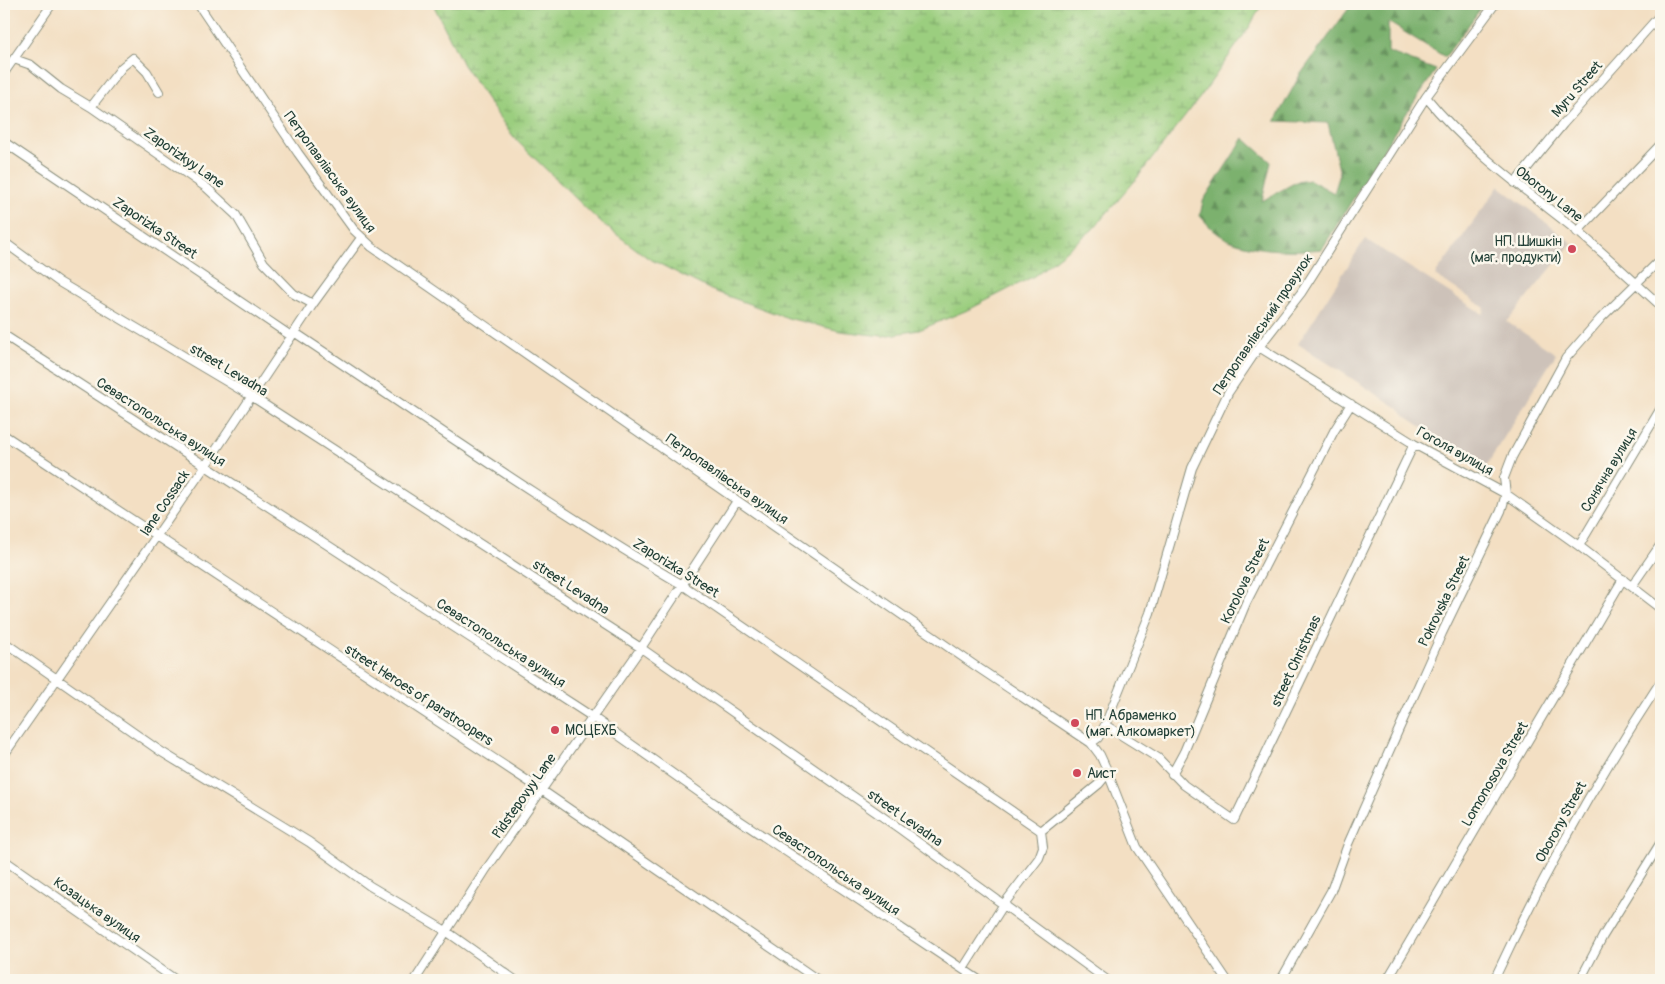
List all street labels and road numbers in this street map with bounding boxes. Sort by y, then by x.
street label: Myru Street [1548,57,1606,121]
street label: Петропавлівська вулиця [280,108,380,236]
street label: Zaporizkyy Lane [140,124,228,192]
street label: Oborony Lane [1512,162,1586,226]
street label: Zaporizka Street [109,193,201,263]
street label: Петропавлівський провулок [1209,250,1317,398]
street label: street Levadna [187,340,271,400]
street label: Севастопольська вулиця [93,374,229,470]
street label: Гоголя вулиця [1414,423,1496,479]
street label: Сонячна вулиця [1577,425,1641,515]
street label: Петропавлівська вулиця [662,430,792,528]
street label: lane Cossack [137,467,193,539]
street label: Zaporizka Street [630,535,722,601]
street label: Korolova Street [1217,535,1273,626]
street label: Pokrovska Street [1415,552,1474,649]
street label: street Levadna [529,556,613,618]
street label: Севастопольська вулиця [433,595,569,691]
street label: street Christmas [1267,612,1325,709]
street label: street Heroes of paratroopers [342,641,497,750]
street label: Lomonosova Street [1458,718,1532,829]
street label: Pidstepovyy Lane [488,750,560,842]
street label: Oborony Street [1532,778,1590,865]
street label: street Levadna [864,786,946,850]
street label: Севастопольська вулиця [769,821,903,919]
street label: Козацька вулиця [50,874,144,946]

